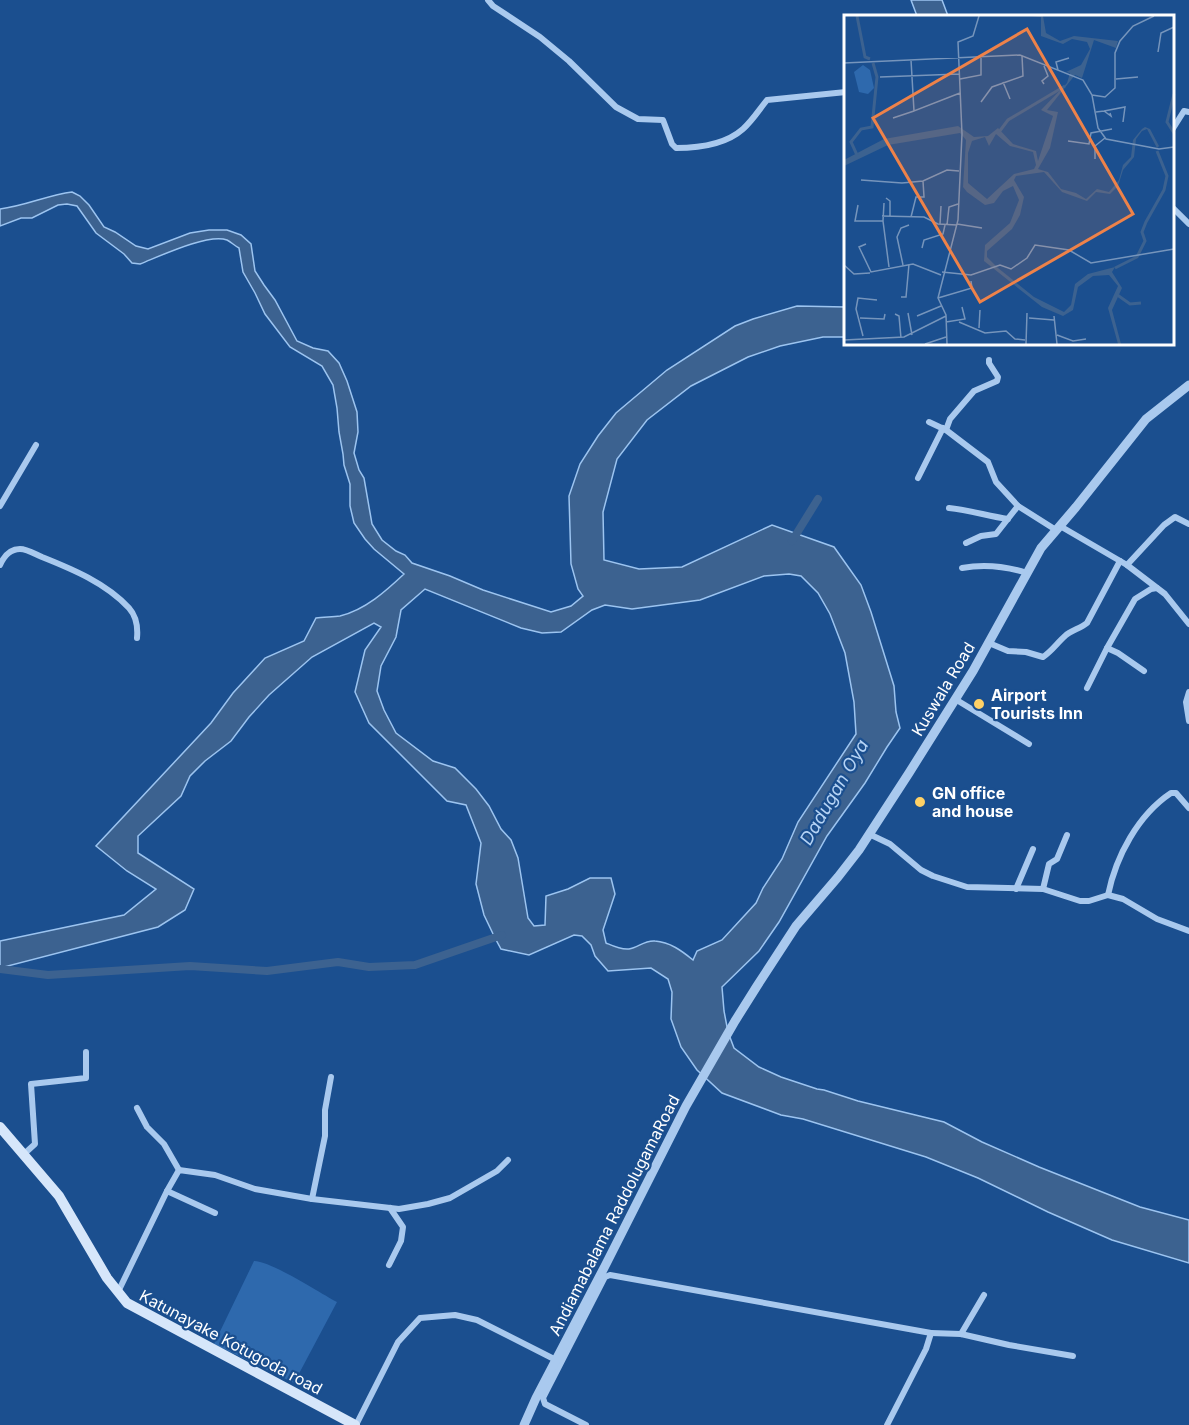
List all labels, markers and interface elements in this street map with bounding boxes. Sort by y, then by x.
inset map [844,15,1174,345]
street label: Kuswala Road [907,638,979,740]
place label: Airport Tourists Inn [991,685,1083,723]
marker: Airport Tourists Inn [972,697,986,711]
water label: Dadugan Oya [795,736,873,848]
place label: GN office and house [932,783,1013,821]
marker: GN office and house [913,795,927,809]
street label: Andiamabalama RaddolugamaRoad [544,1091,684,1339]
street label: Katunayake Kotugoda road [136,1285,326,1399]

